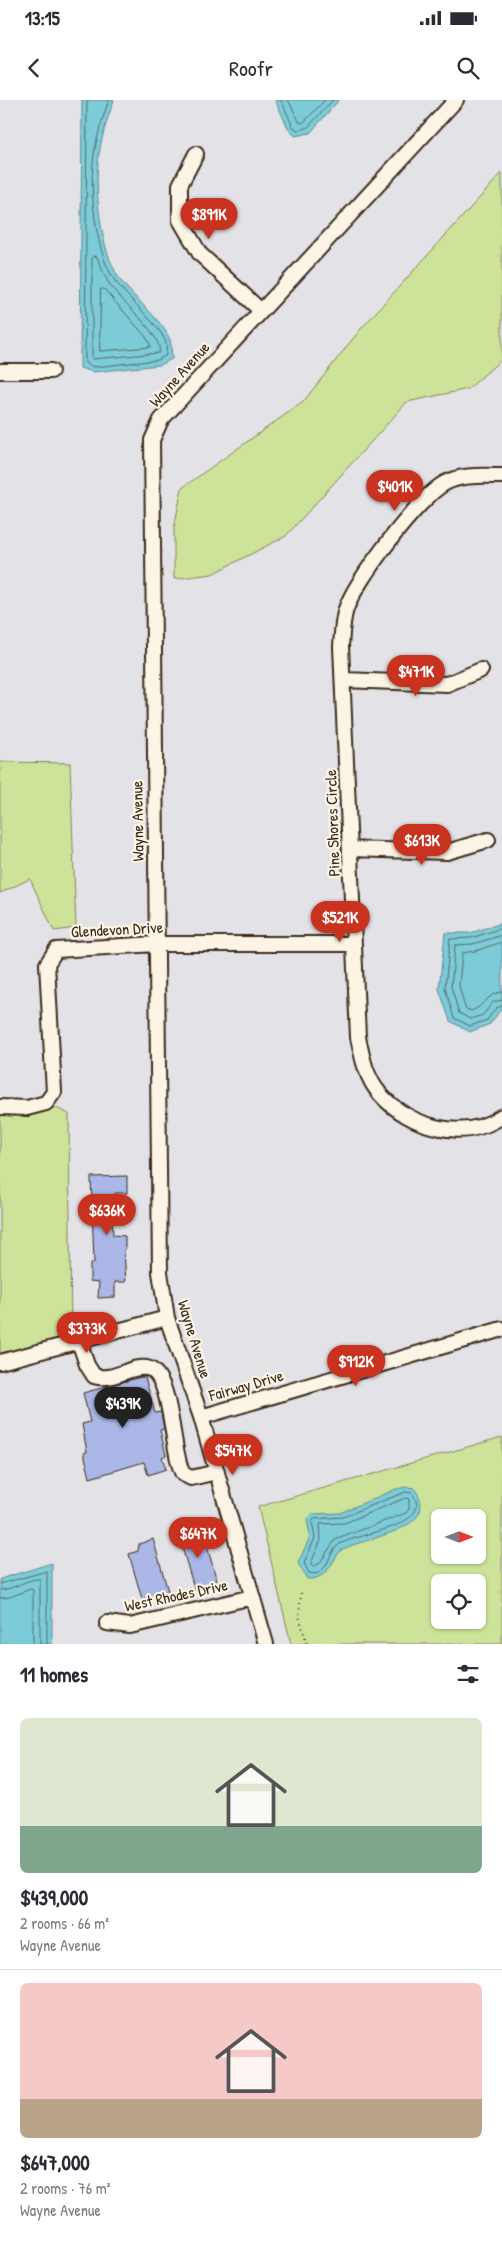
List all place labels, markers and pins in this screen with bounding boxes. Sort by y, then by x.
pin: $891K [174,198,244,240]
pin: $401K [360,470,430,512]
pin: $471K [381,654,451,697]
pin: $613K [387,824,457,866]
pin: $521K [305,900,375,943]
pin: $636K [72,1194,142,1236]
pin: $373K [52,1312,122,1354]
pin: $912K [321,1344,391,1387]
pin: $439K [88,1386,158,1429]
pin: $547K [198,1434,268,1476]
pin: $647K [163,1516,233,1559]

